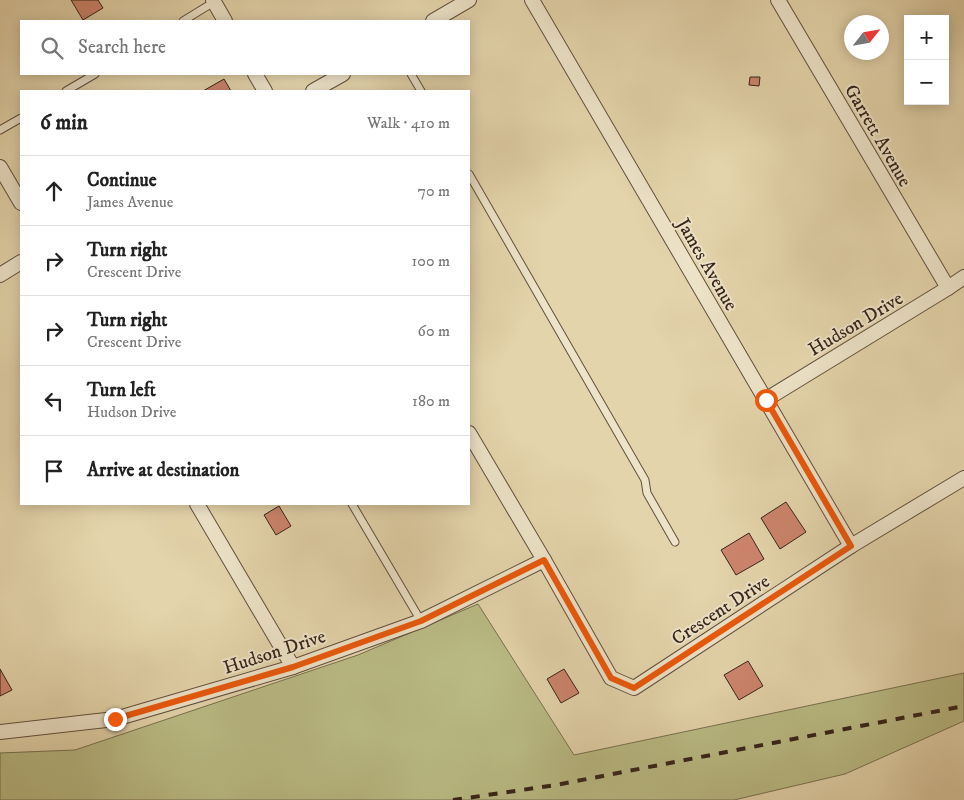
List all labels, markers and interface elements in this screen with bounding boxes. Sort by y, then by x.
north arrow [844,15,889,60]
map controls [904,15,949,105]
button: + [904,15,949,60]
search box [20,20,470,75]
icon: search [38,34,66,62]
text: Search here [78,36,166,59]
button: − [904,60,949,105]
street label: Garrett Avenue [839,80,916,191]
text: 6 min [40,110,88,136]
text: Walk · 410 m [367,113,450,133]
text: Continue [87,169,157,192]
icon: ahead [40,177,68,205]
text: 70 m [418,181,450,201]
text: James Avenue [87,192,173,212]
street label: James Avenue [670,213,742,315]
text: Turn right [87,239,167,262]
icon: right [40,247,68,275]
text: 100 m [412,251,450,271]
text: Crescent Drive [87,262,181,282]
street label: Hudson Drive [804,287,907,361]
text: Turn right [87,309,167,332]
icon: right [40,317,68,345]
text: 60 m [418,321,450,341]
text: Crescent Drive [87,332,181,352]
text: Turn left [87,379,156,402]
icon: left [40,387,68,415]
route start [755,389,778,412]
text: 180 m [412,391,450,411]
text: Hudson Drive [87,402,176,422]
icon: arrive [40,457,68,485]
text: Arrive at destination [87,459,239,482]
street label: Crescent Drive [668,570,774,650]
street label: Hudson Drive [220,625,329,680]
route end [104,708,127,731]

